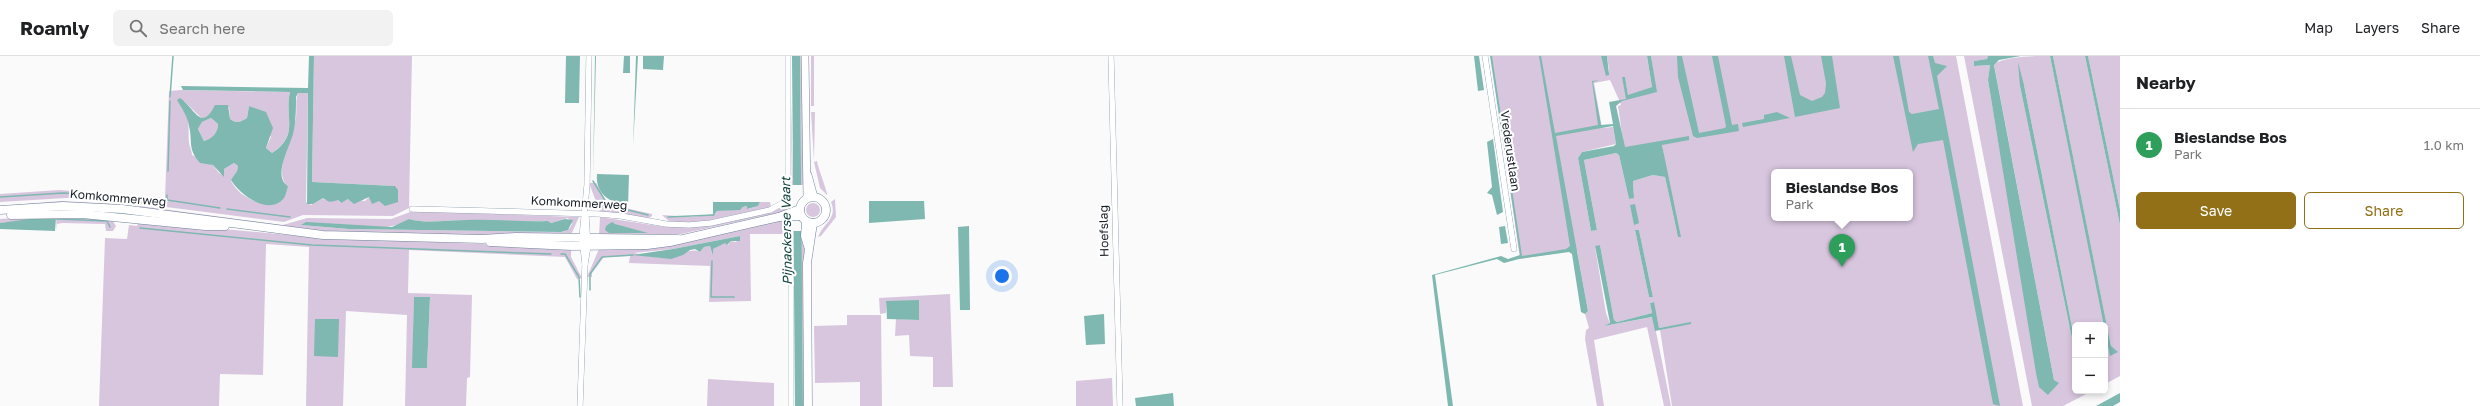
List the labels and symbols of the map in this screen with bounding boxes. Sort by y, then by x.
street label: Vrederustlaan [1497,110,1524,192]
water label: Pijnackerse Vaart [777,175,795,285]
street label: Komkommerweg [69,186,167,209]
street label: Komkommerweg [530,192,628,213]
street label: Hoefslag [1096,205,1111,257]
pin: 1 [1829,234,1855,267]
your location [992,266,1012,286]

